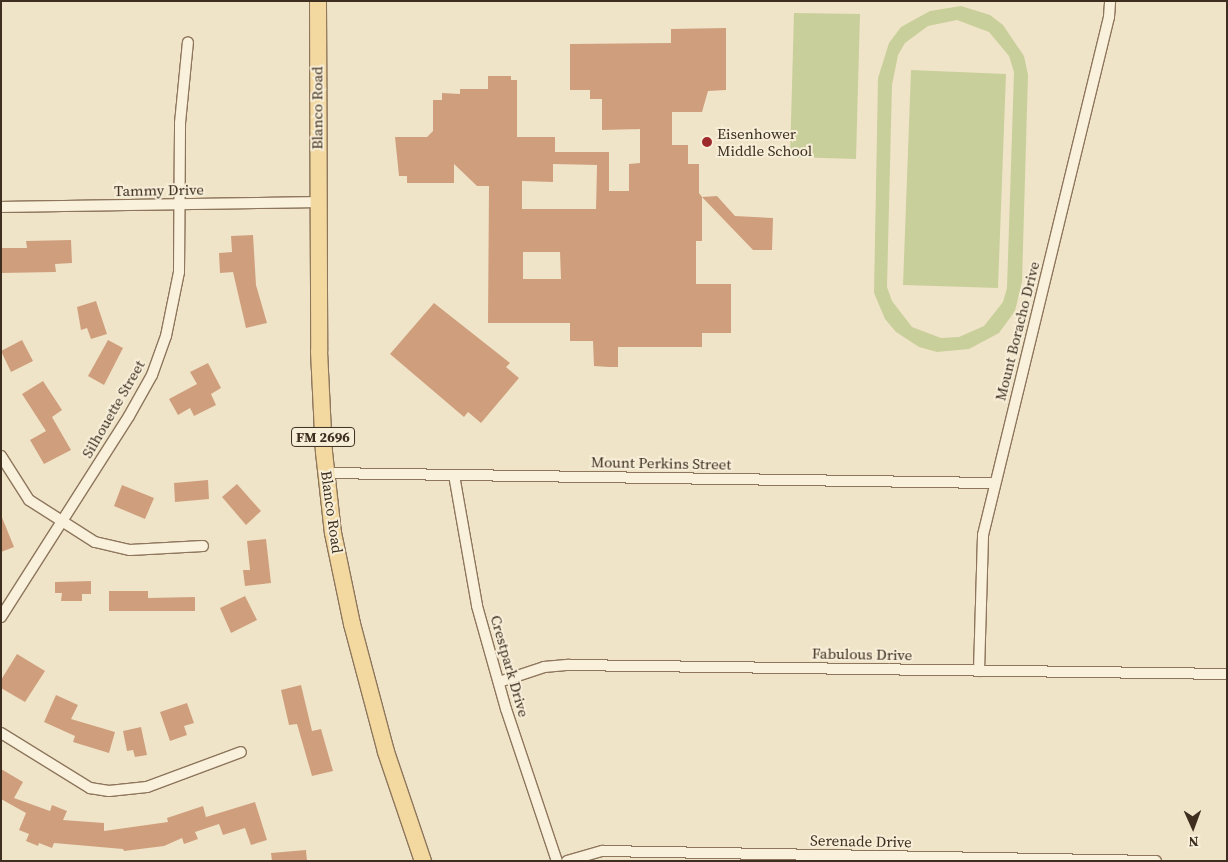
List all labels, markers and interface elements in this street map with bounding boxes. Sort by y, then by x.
street label: Blanco Road [308,66,326,150]
place label: Eisenhower Middle School [717,124,812,159]
marker: Eisenhower Middle School [701,136,713,148]
street label: Tammy Drive [114,180,204,200]
street label: Mount Boracho Drive [991,259,1043,403]
street label: Silhouette Street [78,357,148,461]
road number: FM 2696 [290,426,356,448]
street label: Mount Perkins Street [591,453,731,473]
street label: Blanco Road [317,470,347,554]
street label: Crestpark Drive [487,613,533,719]
street label: Fabulous Drive [812,644,912,664]
north arrow [1168,802,1218,852]
street label: Serenade Drive [810,831,912,851]
text: N [1188,832,1199,852]

